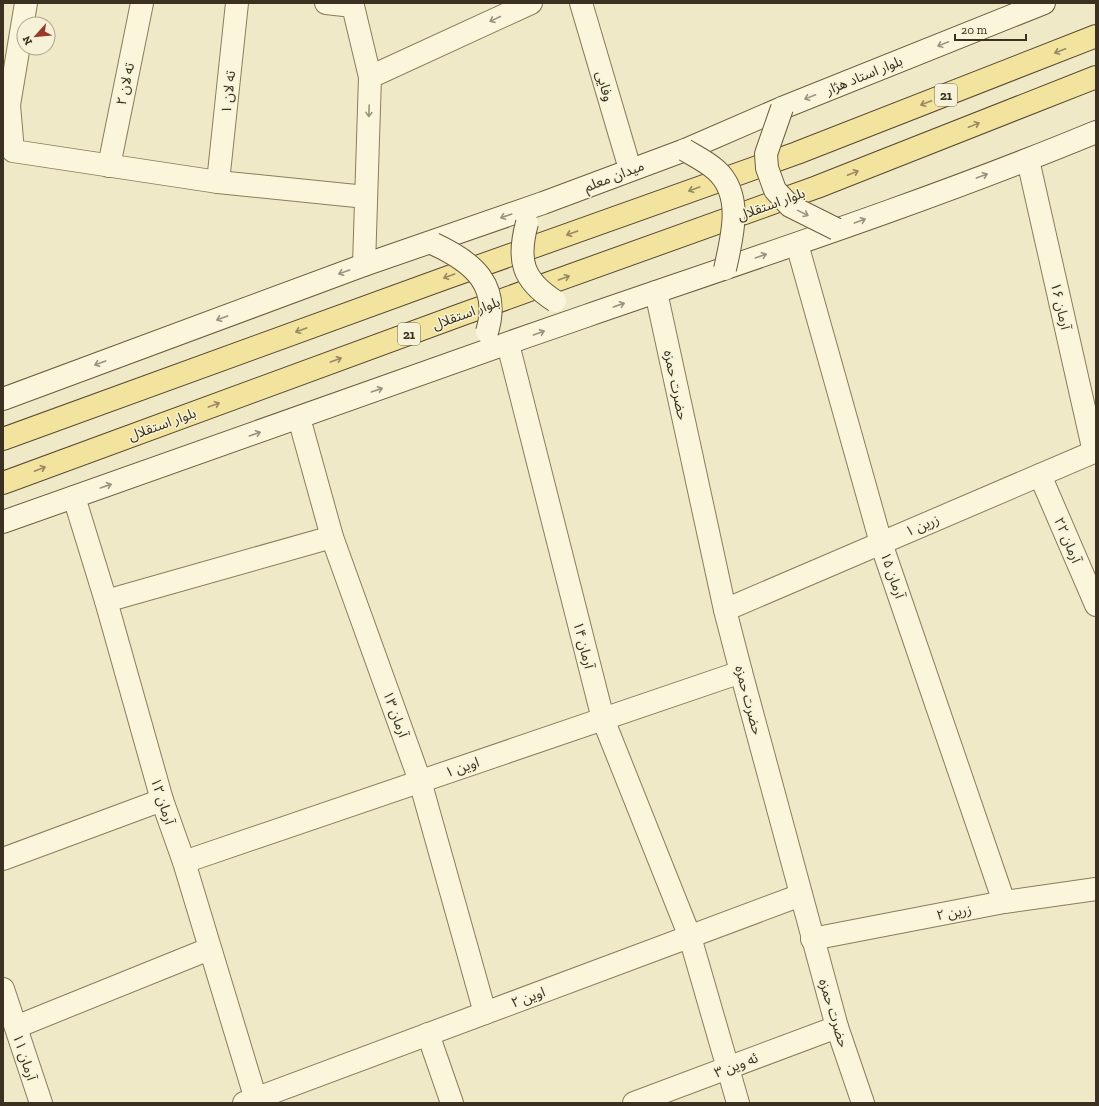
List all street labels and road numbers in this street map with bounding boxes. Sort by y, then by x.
street label: بلوار استاد هژار [822,52,905,99]
street label: ته لان ۲ [113,61,138,107]
street label: وفایی [592,69,617,103]
street label: ته لان ۱ [218,70,239,114]
road number: 21 [935,84,957,106]
street label: میدان معلم [582,157,647,198]
street label: بلوار استقلال [735,184,808,225]
street label: آرمان ۱۶ [1047,281,1074,332]
street label: بلوار استقلال [430,293,503,334]
road number: 21 [398,323,420,345]
street label: حضرت حمزه [660,349,691,422]
street label: بلوار استقلال [126,404,199,445]
street label: زرین ۱ [903,511,942,540]
street label: آرمان ۲۲ [1050,515,1085,566]
street label: آرمان ۱۵ [877,550,909,602]
street label: آرمان ۱۴ [569,620,598,671]
street label: حضرت حمزه [731,664,766,737]
street label: آرمان ۱۳ [379,689,412,741]
street label: اوین ۱ [443,754,482,781]
street label: آرمان ۱۲ [147,776,178,828]
street label: زرین ۲ [935,901,973,924]
street label: حضرت حمزه [815,977,852,1050]
street label: اوین ۲ [509,983,548,1011]
street label: آرمان ۱۱ [9,1032,40,1084]
street label: ئه وین ۳ [712,1049,761,1082]

